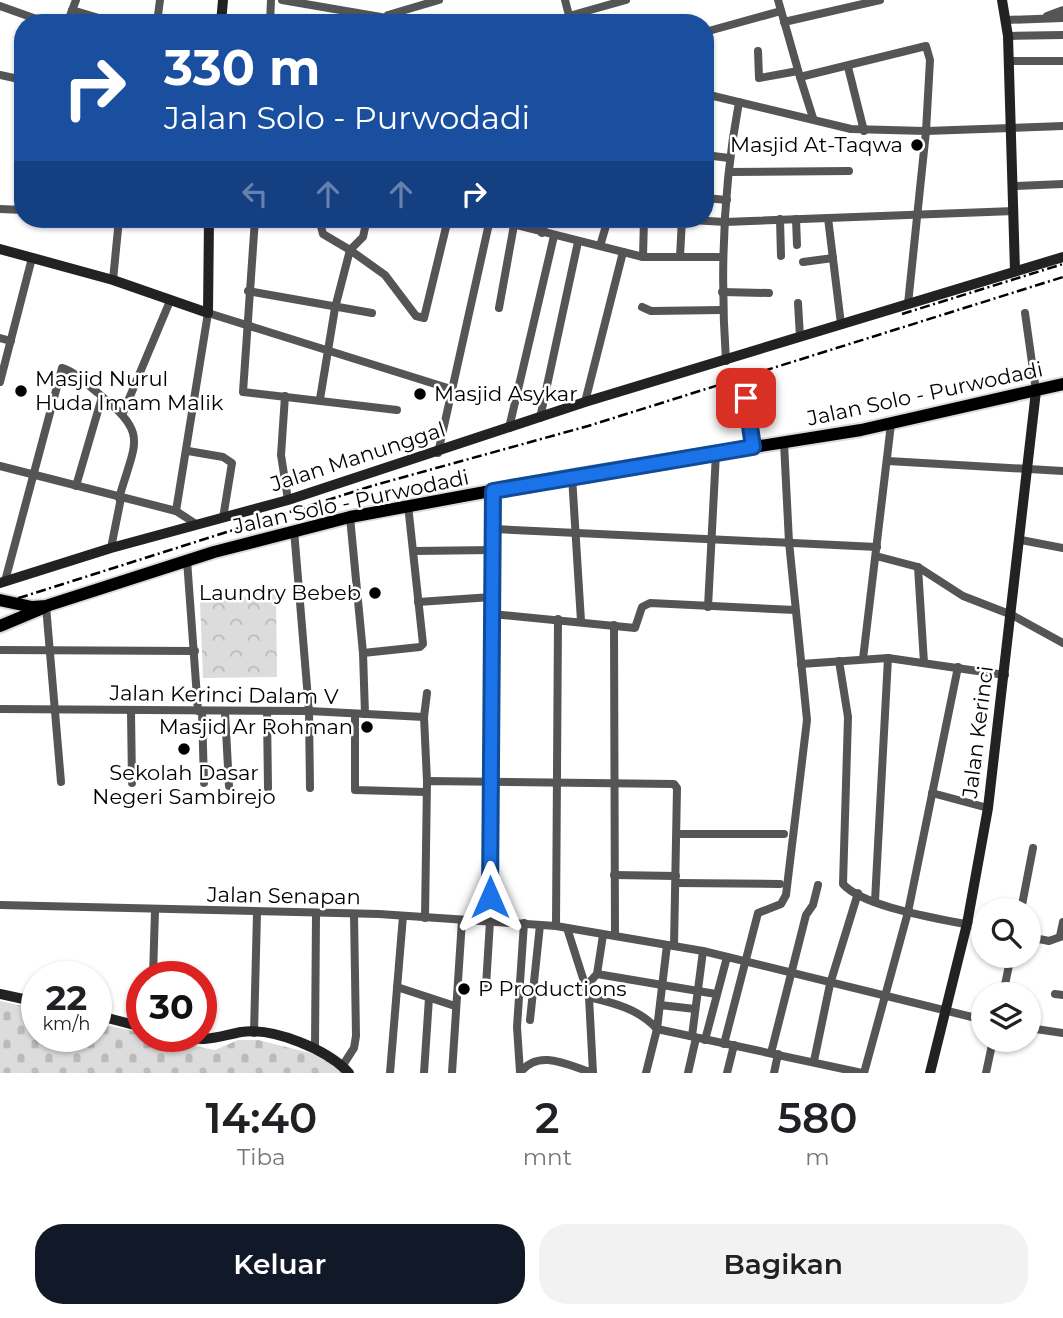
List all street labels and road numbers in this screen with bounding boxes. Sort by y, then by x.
street label: Jalan Solo - Purwodadi [804,356,1045,431]
street label: Jalan Manunggal [266,416,448,497]
street label: Jalan Solo - Purwodadi [230,464,471,539]
street label: Jalan Kerinci [957,664,998,801]
street label: Jalan Kerinci Dalam V [108,680,339,709]
street label: Jalan Senapan [206,882,361,909]

